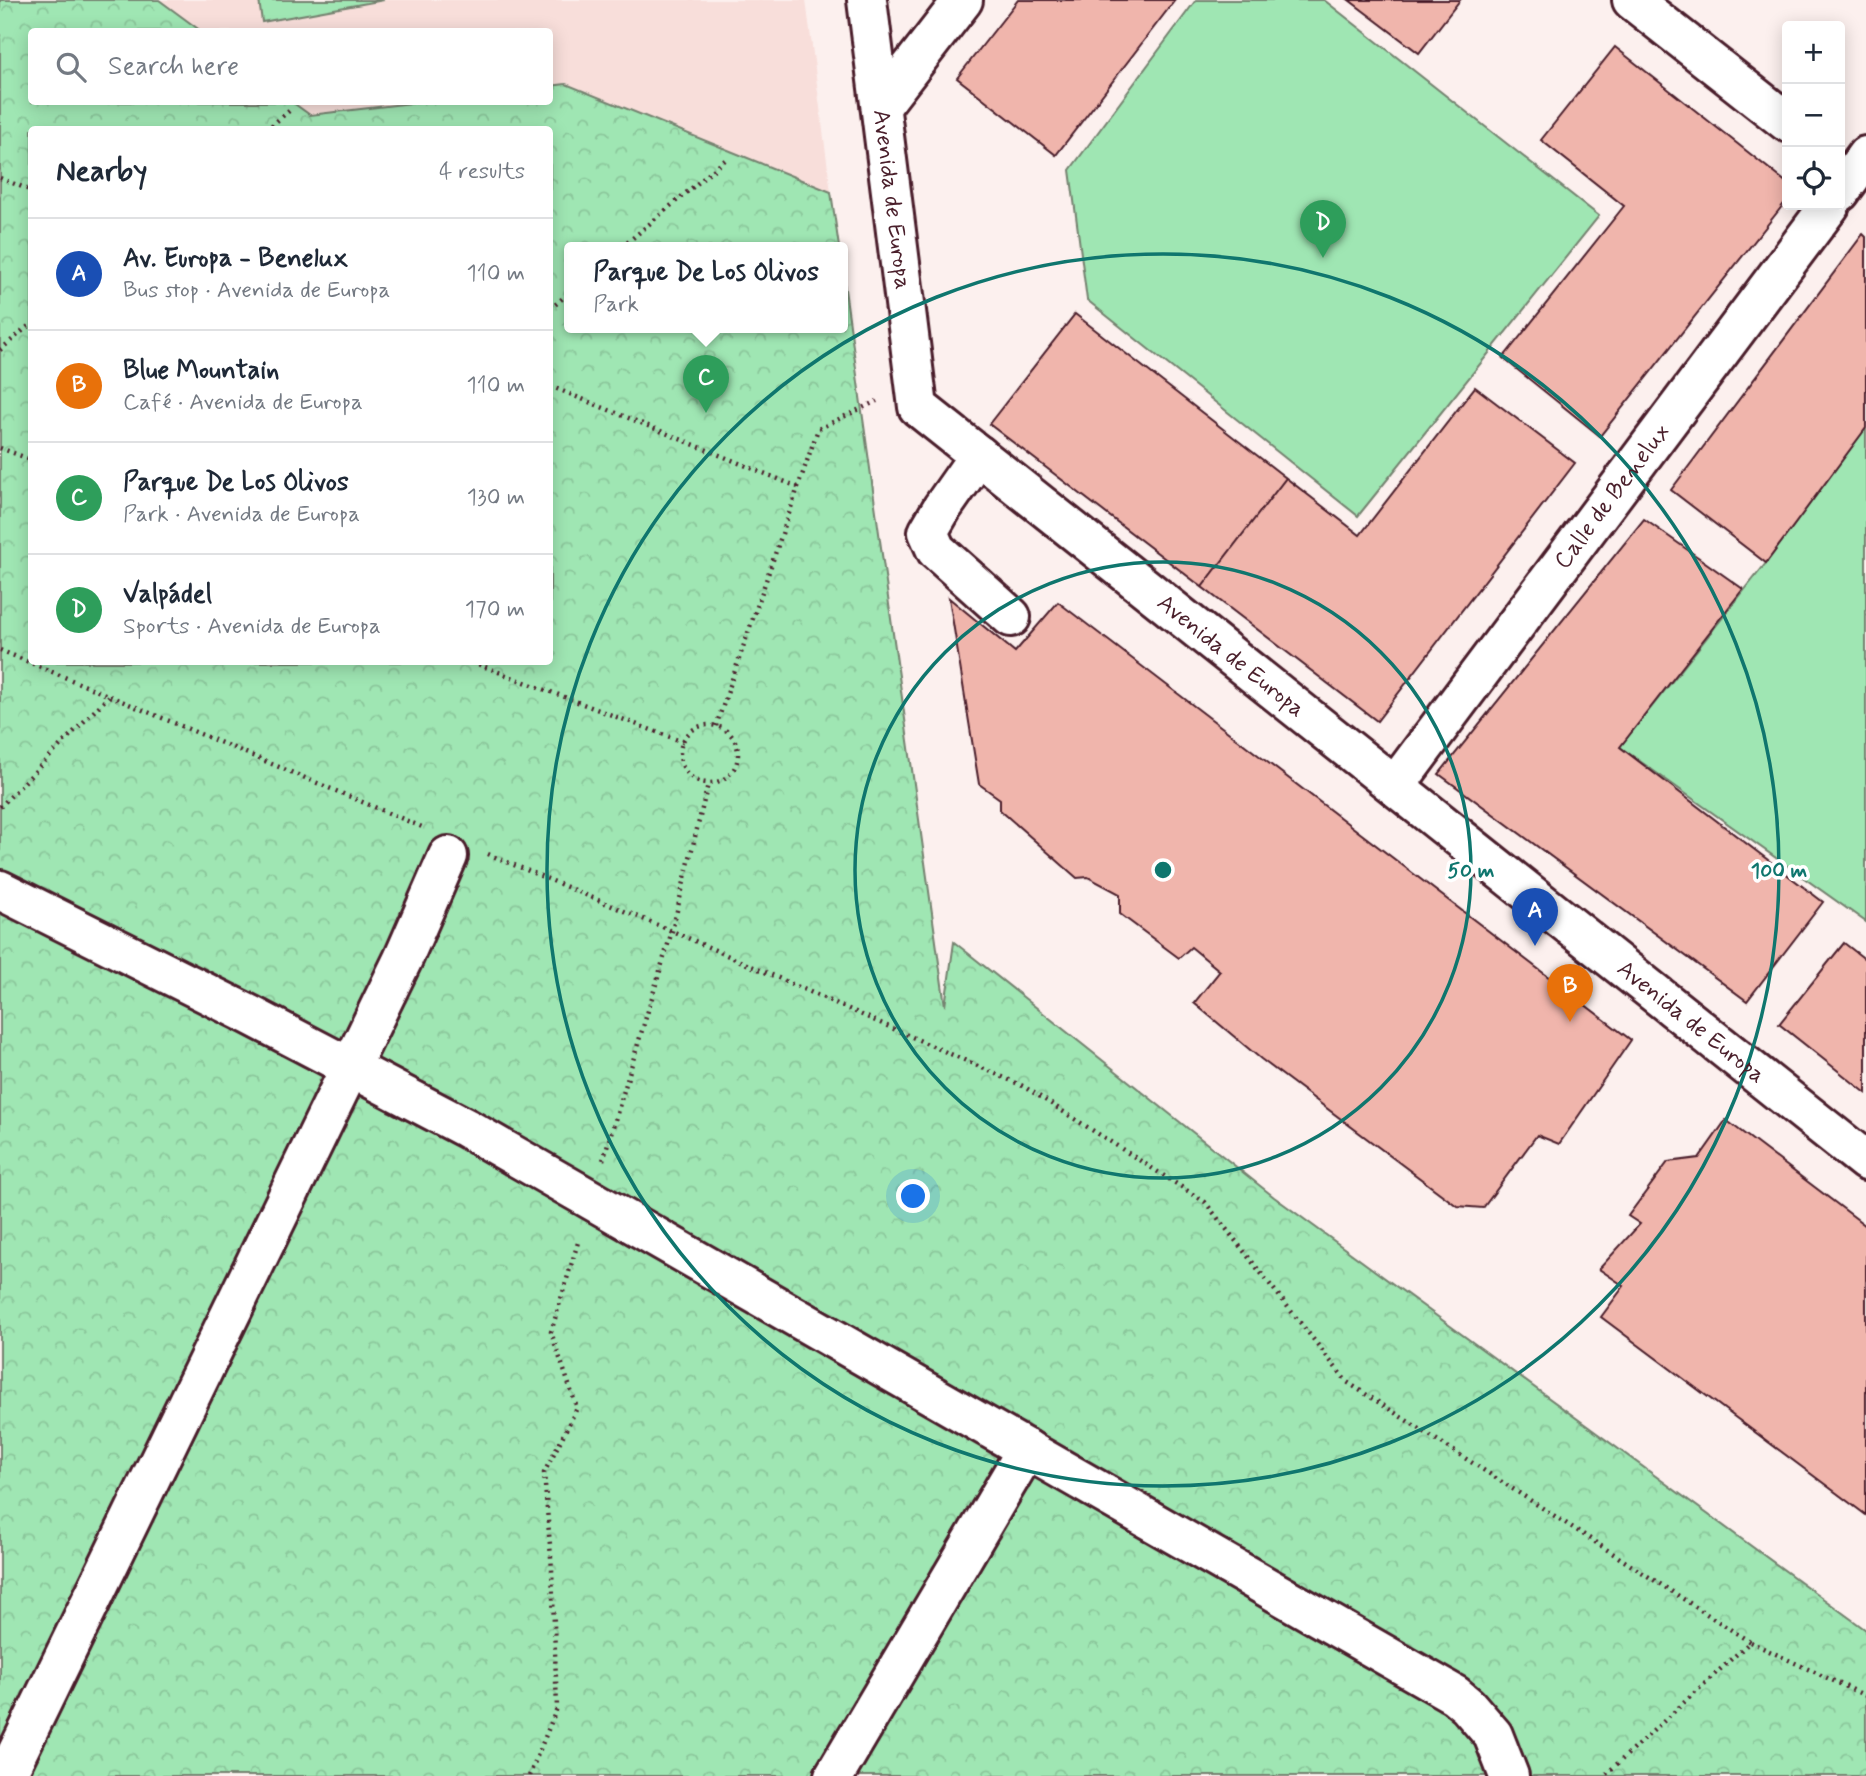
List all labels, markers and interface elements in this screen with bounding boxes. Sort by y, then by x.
map controls [1782,21,1845,210]
button: + [1782,21,1845,84]
search box [28,28,553,105]
icon: search [52,48,90,86]
text: Search here [108,50,239,84]
button: − [1782,84,1845,147]
street label: Avenida de Europa [865,108,919,291]
button: locate [1782,147,1845,210]
text: Nearby [56,152,147,191]
text: 4 results [439,157,525,187]
pin: D [1300,200,1346,258]
text: Av. Europa - Benelux [123,242,348,276]
popup [564,242,848,333]
text: Parque De Los Olivos [593,256,819,290]
text: A [71,259,87,289]
text: 110 m [466,259,525,289]
text: Bus stop · Avenida de Europa [123,276,390,306]
text: Park [593,290,639,320]
text: Blue Mountain [123,354,279,388]
pin: C [683,355,729,413]
text: B [72,371,86,401]
text: 110 m [466,371,525,401]
text: Café · Avenida de Europa [123,388,363,418]
street label: Calle de Benelux [1547,417,1677,575]
text: Parque De Los Olivos [123,466,349,500]
text: C [71,483,87,513]
text: 130 m [467,483,525,513]
text: Park · Avenida de Europa [123,500,360,530]
text: Valpádel [123,578,212,612]
street label: Avenida de Europa [1150,587,1311,724]
text: D [71,595,87,625]
text: 170 m [465,595,525,625]
text: Sports · Avenida de Europa [123,612,381,642]
text: 50 m [1448,857,1495,885]
text: 100 m [1751,857,1807,885]
centre of rings [1151,858,1175,882]
pin: A [1512,888,1558,946]
street label: Avenida de Europa [1611,953,1772,1090]
pin: B [1547,964,1593,1022]
your location [896,1179,930,1213]

